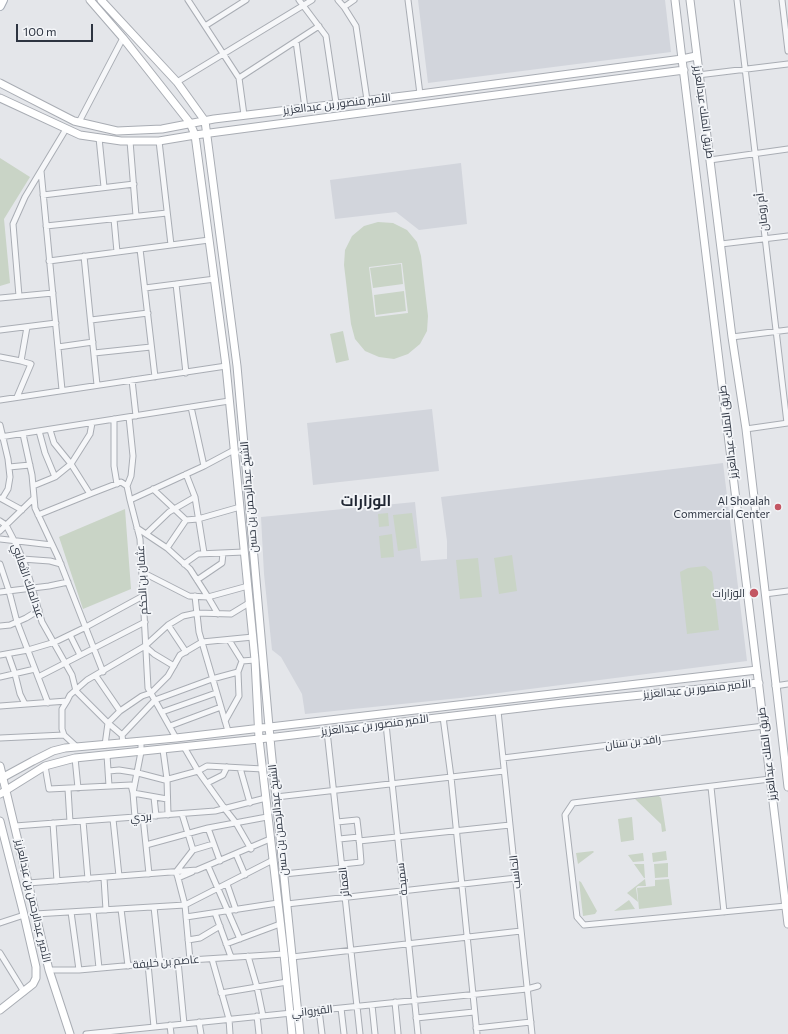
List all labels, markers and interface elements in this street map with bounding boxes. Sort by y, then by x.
scale bar [18,16,95,42]
text: 100 m [23,24,57,38]
street label: طريق الملك عبدالعزيز [691,64,717,160]
street label: الأمير منصور بن عبدالعزيز [282,91,392,117]
street label: أم رومان [753,192,771,232]
street label: طريق الملك عبدالعزيز [716,384,740,480]
street label: الشيخ عبدالرحمن بن حسن [238,441,260,553]
district label: الوزارات [341,492,391,510]
place label: Al Shoalah Commercial Center [674,494,770,520]
marker: Al Shoalah Commercial Center [773,502,783,512]
street label: عبدالملك الثعالبي [9,542,47,620]
street label: عثمان بن الحكم [134,545,150,615]
place label: الوزارات [712,586,745,600]
marker: الوزارات [748,587,760,599]
street label: الأمير منصور بن عبدالعزيز [642,677,752,701]
street label: طريق الملك عبدالعزيز [755,706,779,802]
street label: الأمير منصور بن عبدالعزيز [320,712,430,738]
street label: رافد بن سنان [604,732,662,752]
street label: الشيخ عبدالرحمن بن حسن [266,764,290,876]
street label: بردي [130,810,152,824]
street label: الأمير عبدالرحمن بن عبدالعزيز [12,838,54,964]
street label: الحاسب [507,854,523,890]
street label: سميحة [394,862,410,896]
street label: العمائر [336,866,352,898]
street label: عاصم بن خليفة [132,953,200,971]
street label: القيرواني [291,1002,333,1020]

